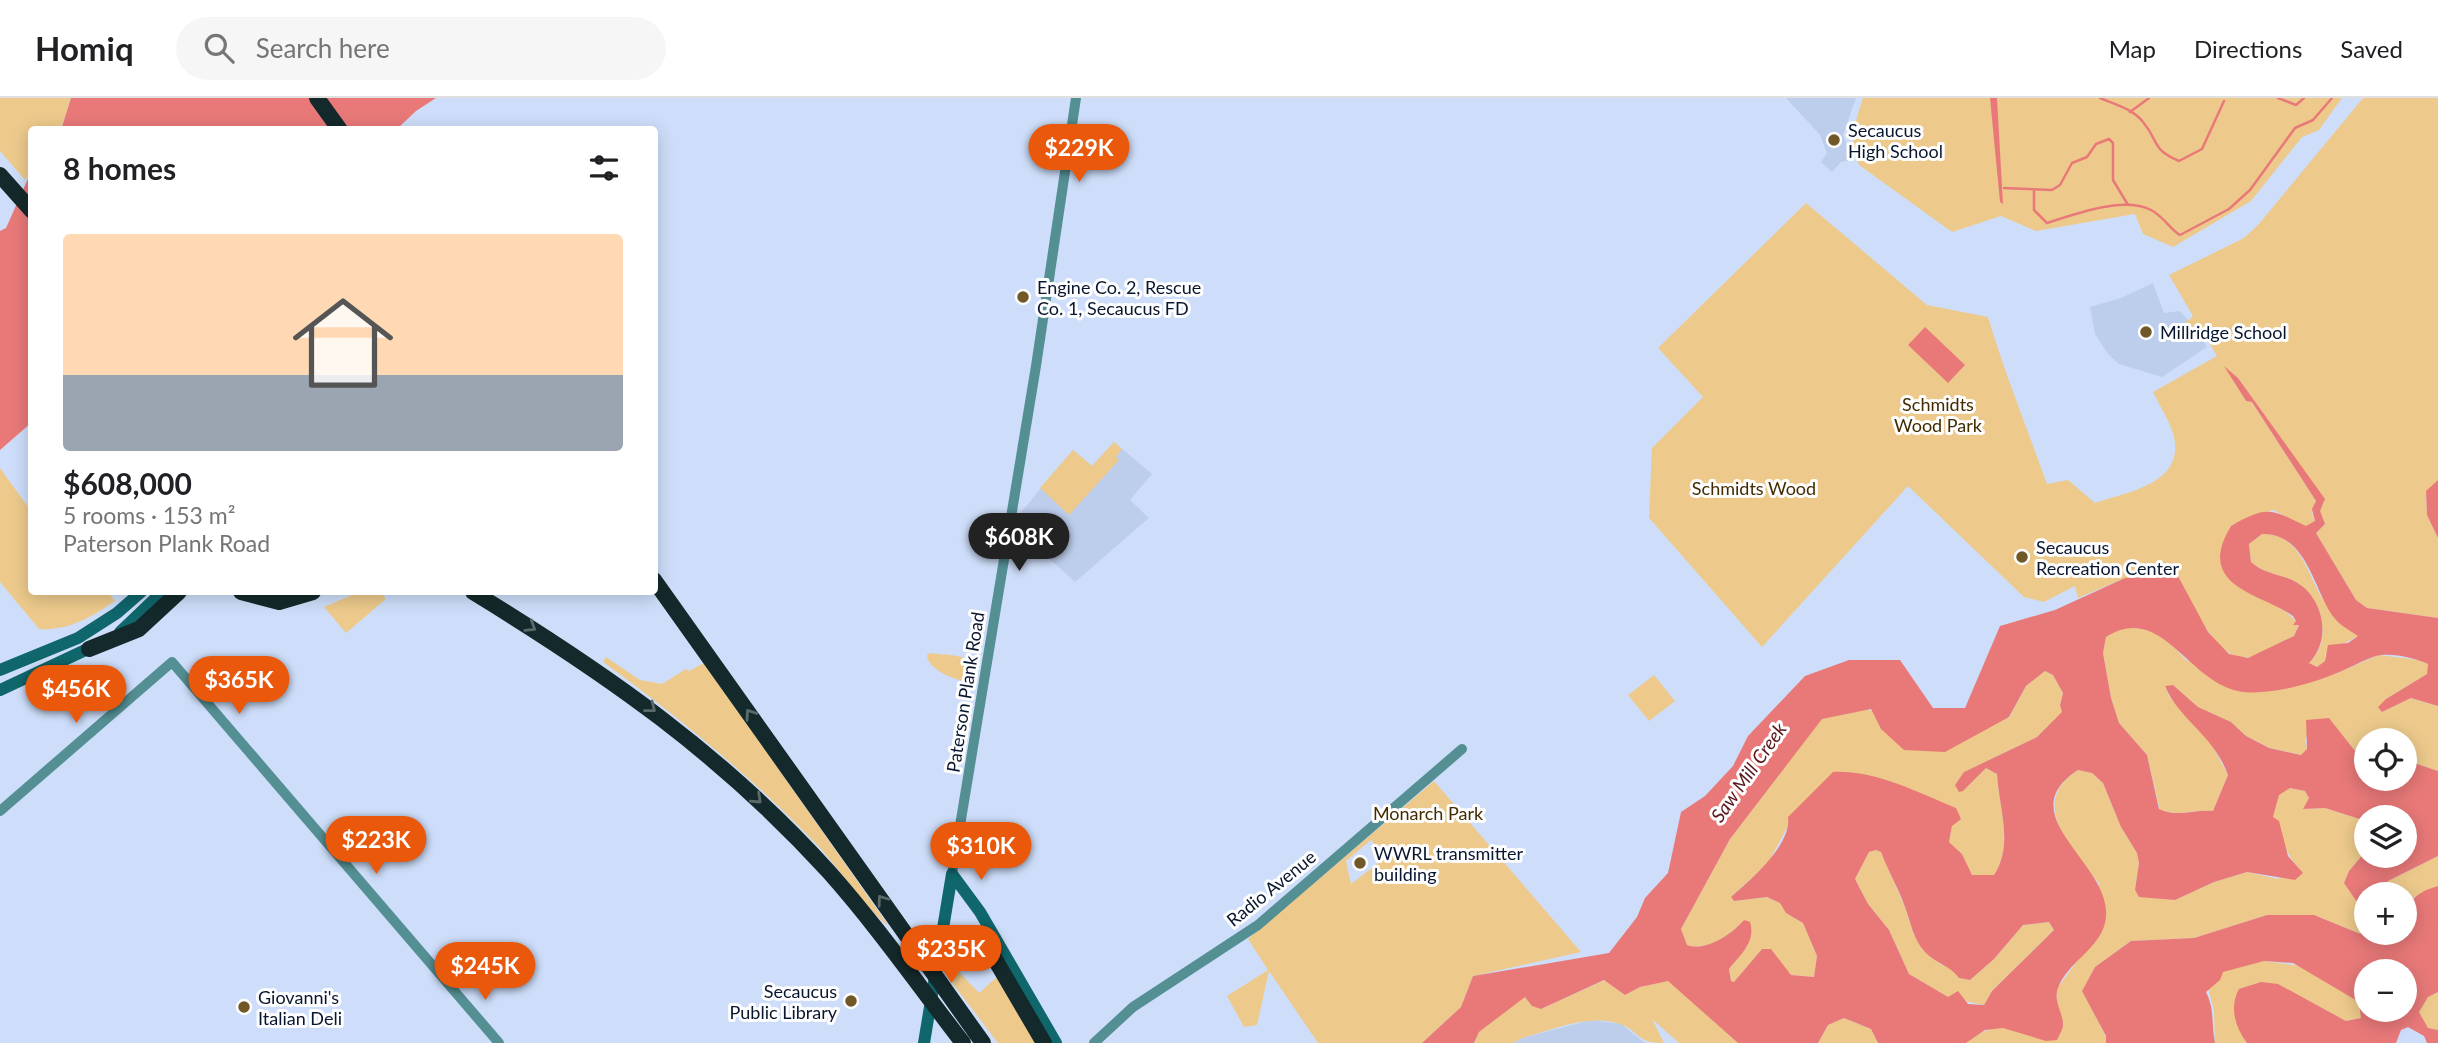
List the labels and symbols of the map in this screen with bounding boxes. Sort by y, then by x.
place label: Secaucus High School [1848,119,1943,162]
pin: $229K [1030,125,1128,184]
marker: Secaucus High School [1826,132,1842,148]
place label: Engine Co. 2, Rescue Co. 1, Secaucus FD [1037,276,1201,319]
marker: Engine Co. 2, Rescue Co. 1, Secaucus FD [1015,289,1031,305]
place label: Millridge School [2160,321,2287,343]
marker: Millridge School [2138,324,2154,340]
park label: Schmidts Wood Park [1894,393,1983,436]
park label: Schmidts Wood [1692,477,1816,499]
pin: $608K [970,514,1068,573]
place label: Secaucus Recreation Center [2036,536,2179,579]
marker: Secaucus Recreation Center [2014,549,2030,565]
street label: Paterson Plank Road [941,610,989,774]
one-way arrow [523,619,536,632]
pin: $365K [190,656,288,716]
pin: $456K [27,666,125,725]
one-way arrow [643,700,656,713]
one-way arrow [746,709,758,722]
water label: Saw Mill Creek [1705,717,1791,826]
one-way arrow [749,791,762,804]
park label: Monarch Park [1373,802,1484,824]
pin: $223K [327,816,425,876]
pin: $310K [932,822,1030,882]
place label: WWRL transmitter building [1374,842,1523,885]
street label: Radio Avenue [1222,845,1320,931]
marker: WWRL transmitter building [1352,855,1368,871]
one-way arrow [878,895,890,908]
pin: $235K [902,926,1000,985]
pin: $245K [436,942,534,1002]
place label: Secaucus Public Library [730,980,838,1023]
place label: Giovanni's Italian Deli [258,986,342,1029]
marker: Secaucus Public Library [843,993,859,1009]
marker: Giovanni's Italian Deli [236,999,252,1015]

